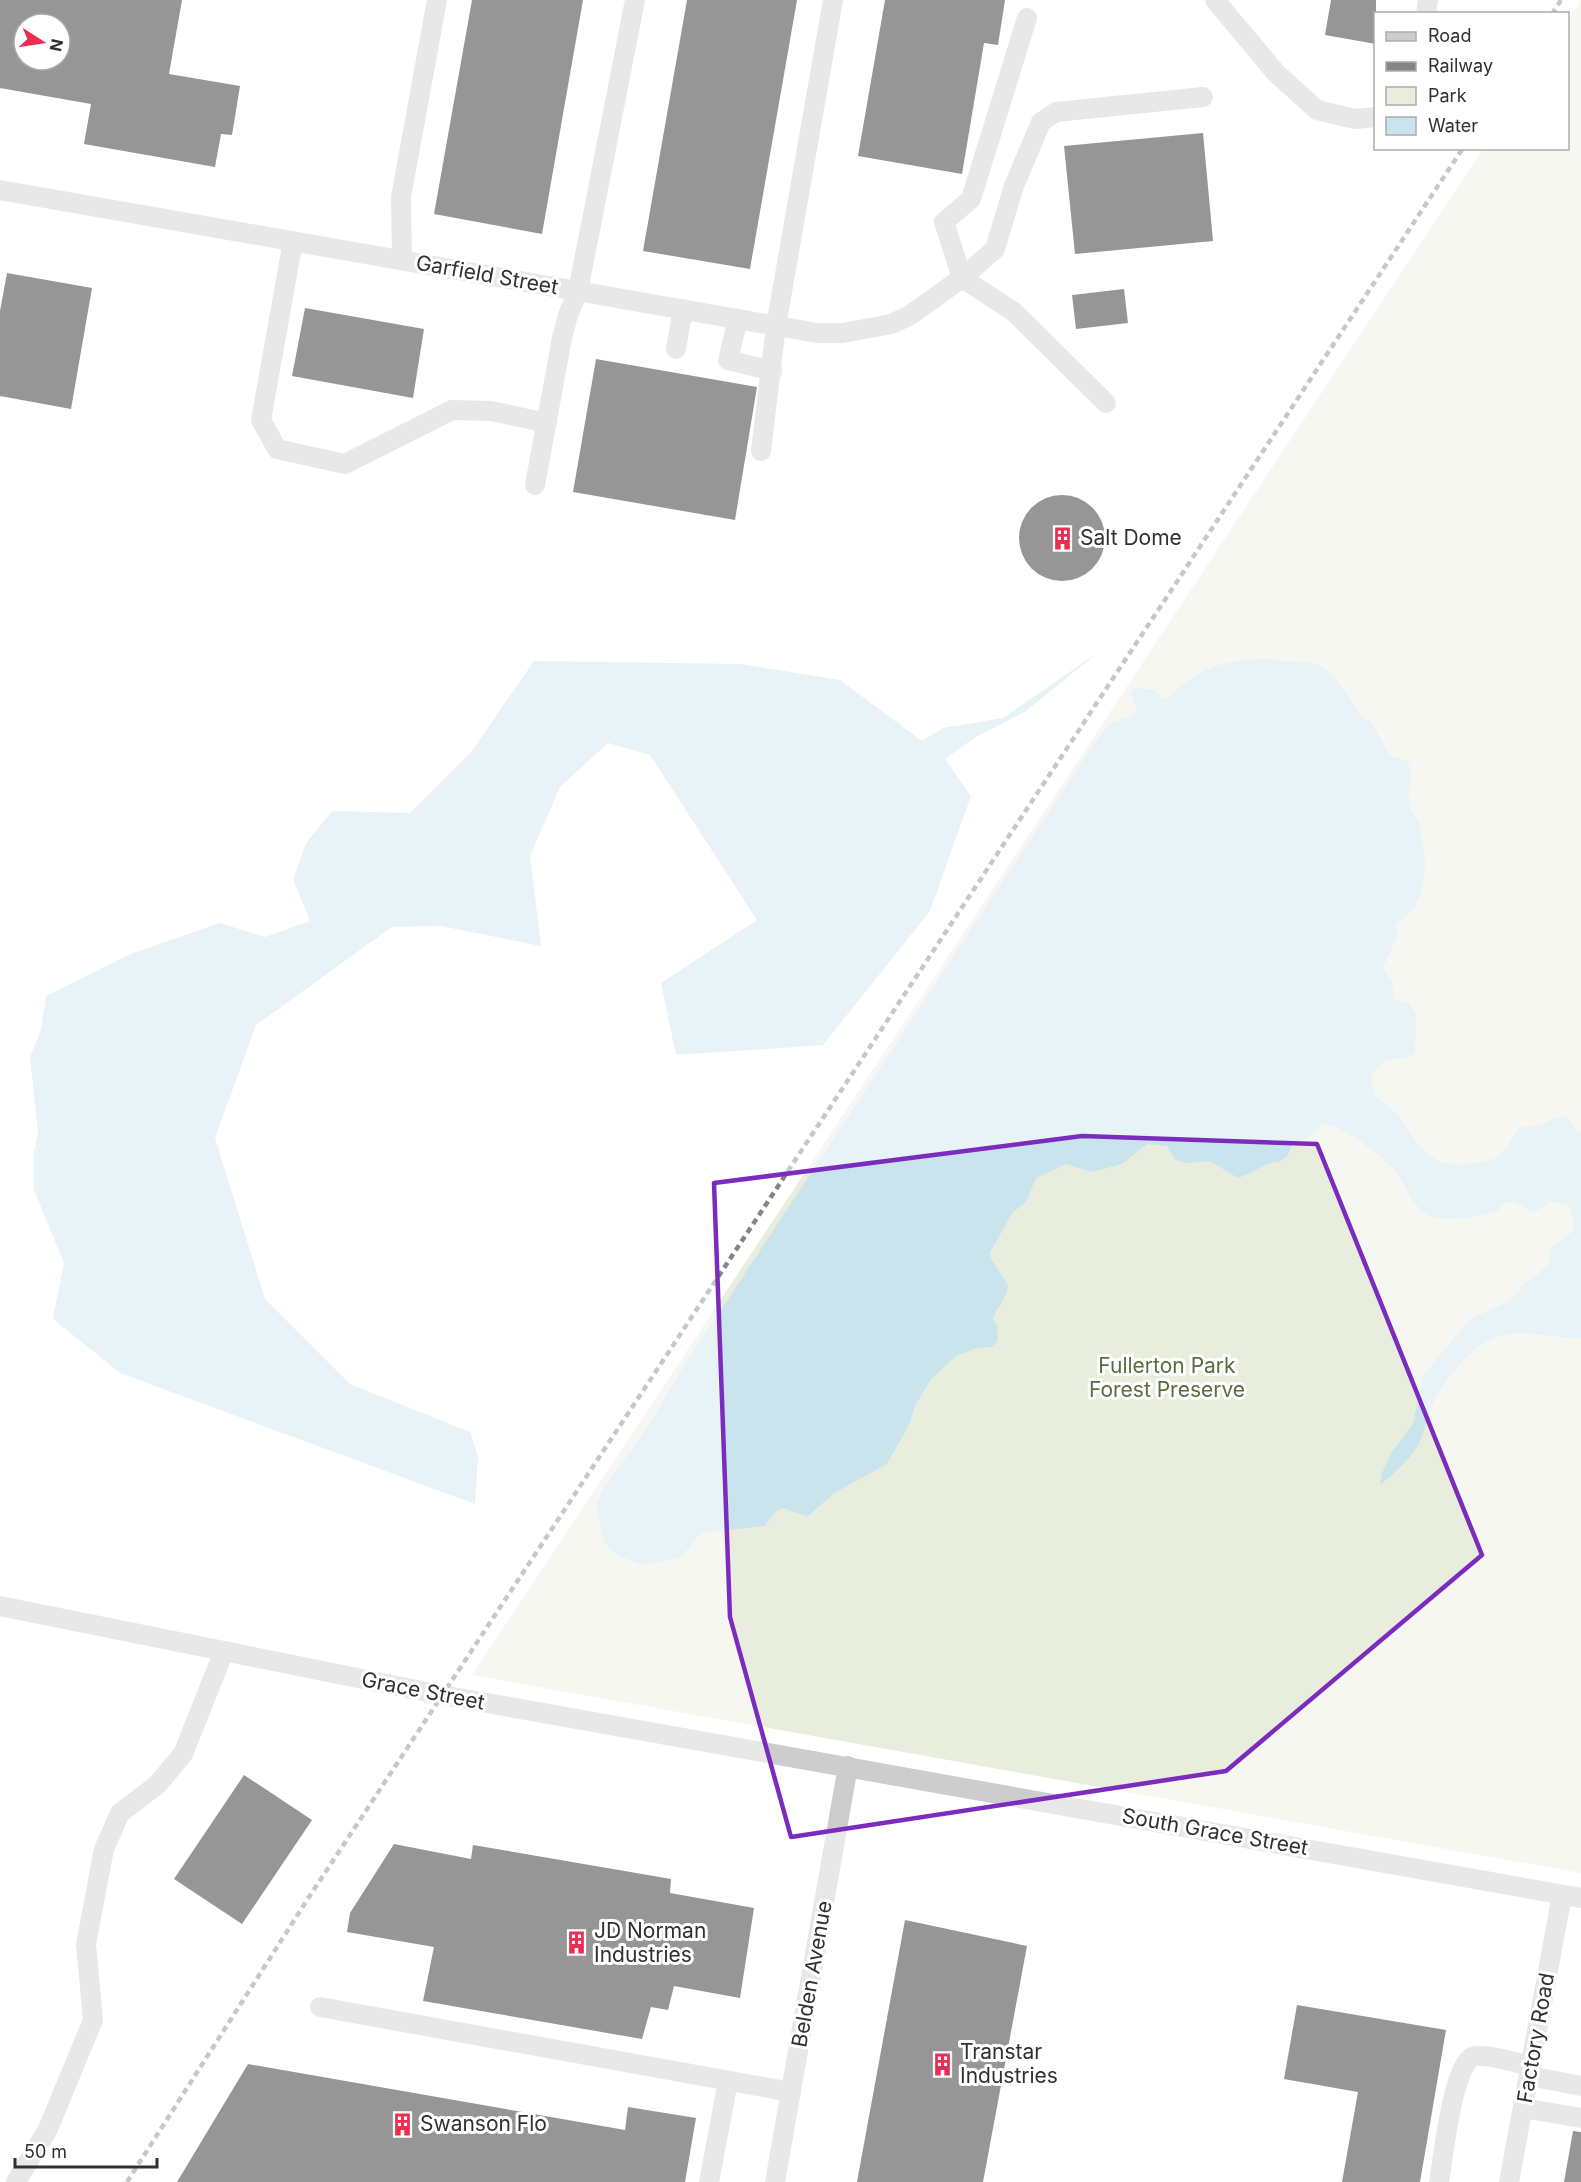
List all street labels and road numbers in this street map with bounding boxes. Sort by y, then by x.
street label: Garfield Street [414,250,560,299]
street label: Grace Street [359,1666,487,1715]
street label: South Grace Street [1120,1803,1310,1860]
street label: Belden Avenue [786,1899,837,2049]
street label: Factory Road [1512,1971,1559,2105]

